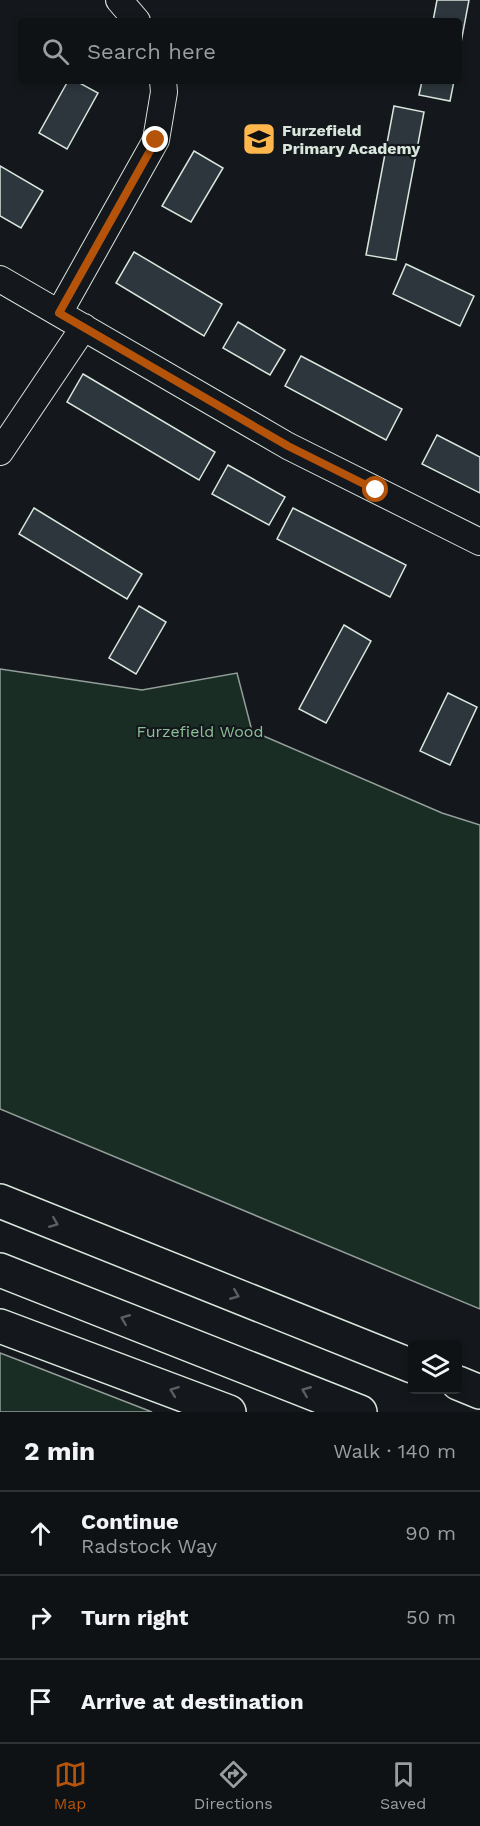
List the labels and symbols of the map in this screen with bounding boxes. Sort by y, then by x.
school or university icon: Furzefield Primary Academy [241,121,277,157]
place label: Furzefield Primary Academy [282,121,421,158]
route end [142,126,168,152]
route start [362,476,388,502]
park label: Furzefield Wood [137,722,263,741]
one-way arrow [49,1215,59,1228]
one-way arrow [229,1288,240,1300]
one-way arrow [120,1314,131,1326]
one-way arrow [301,1385,312,1398]
one-way arrow [170,1386,180,1399]

